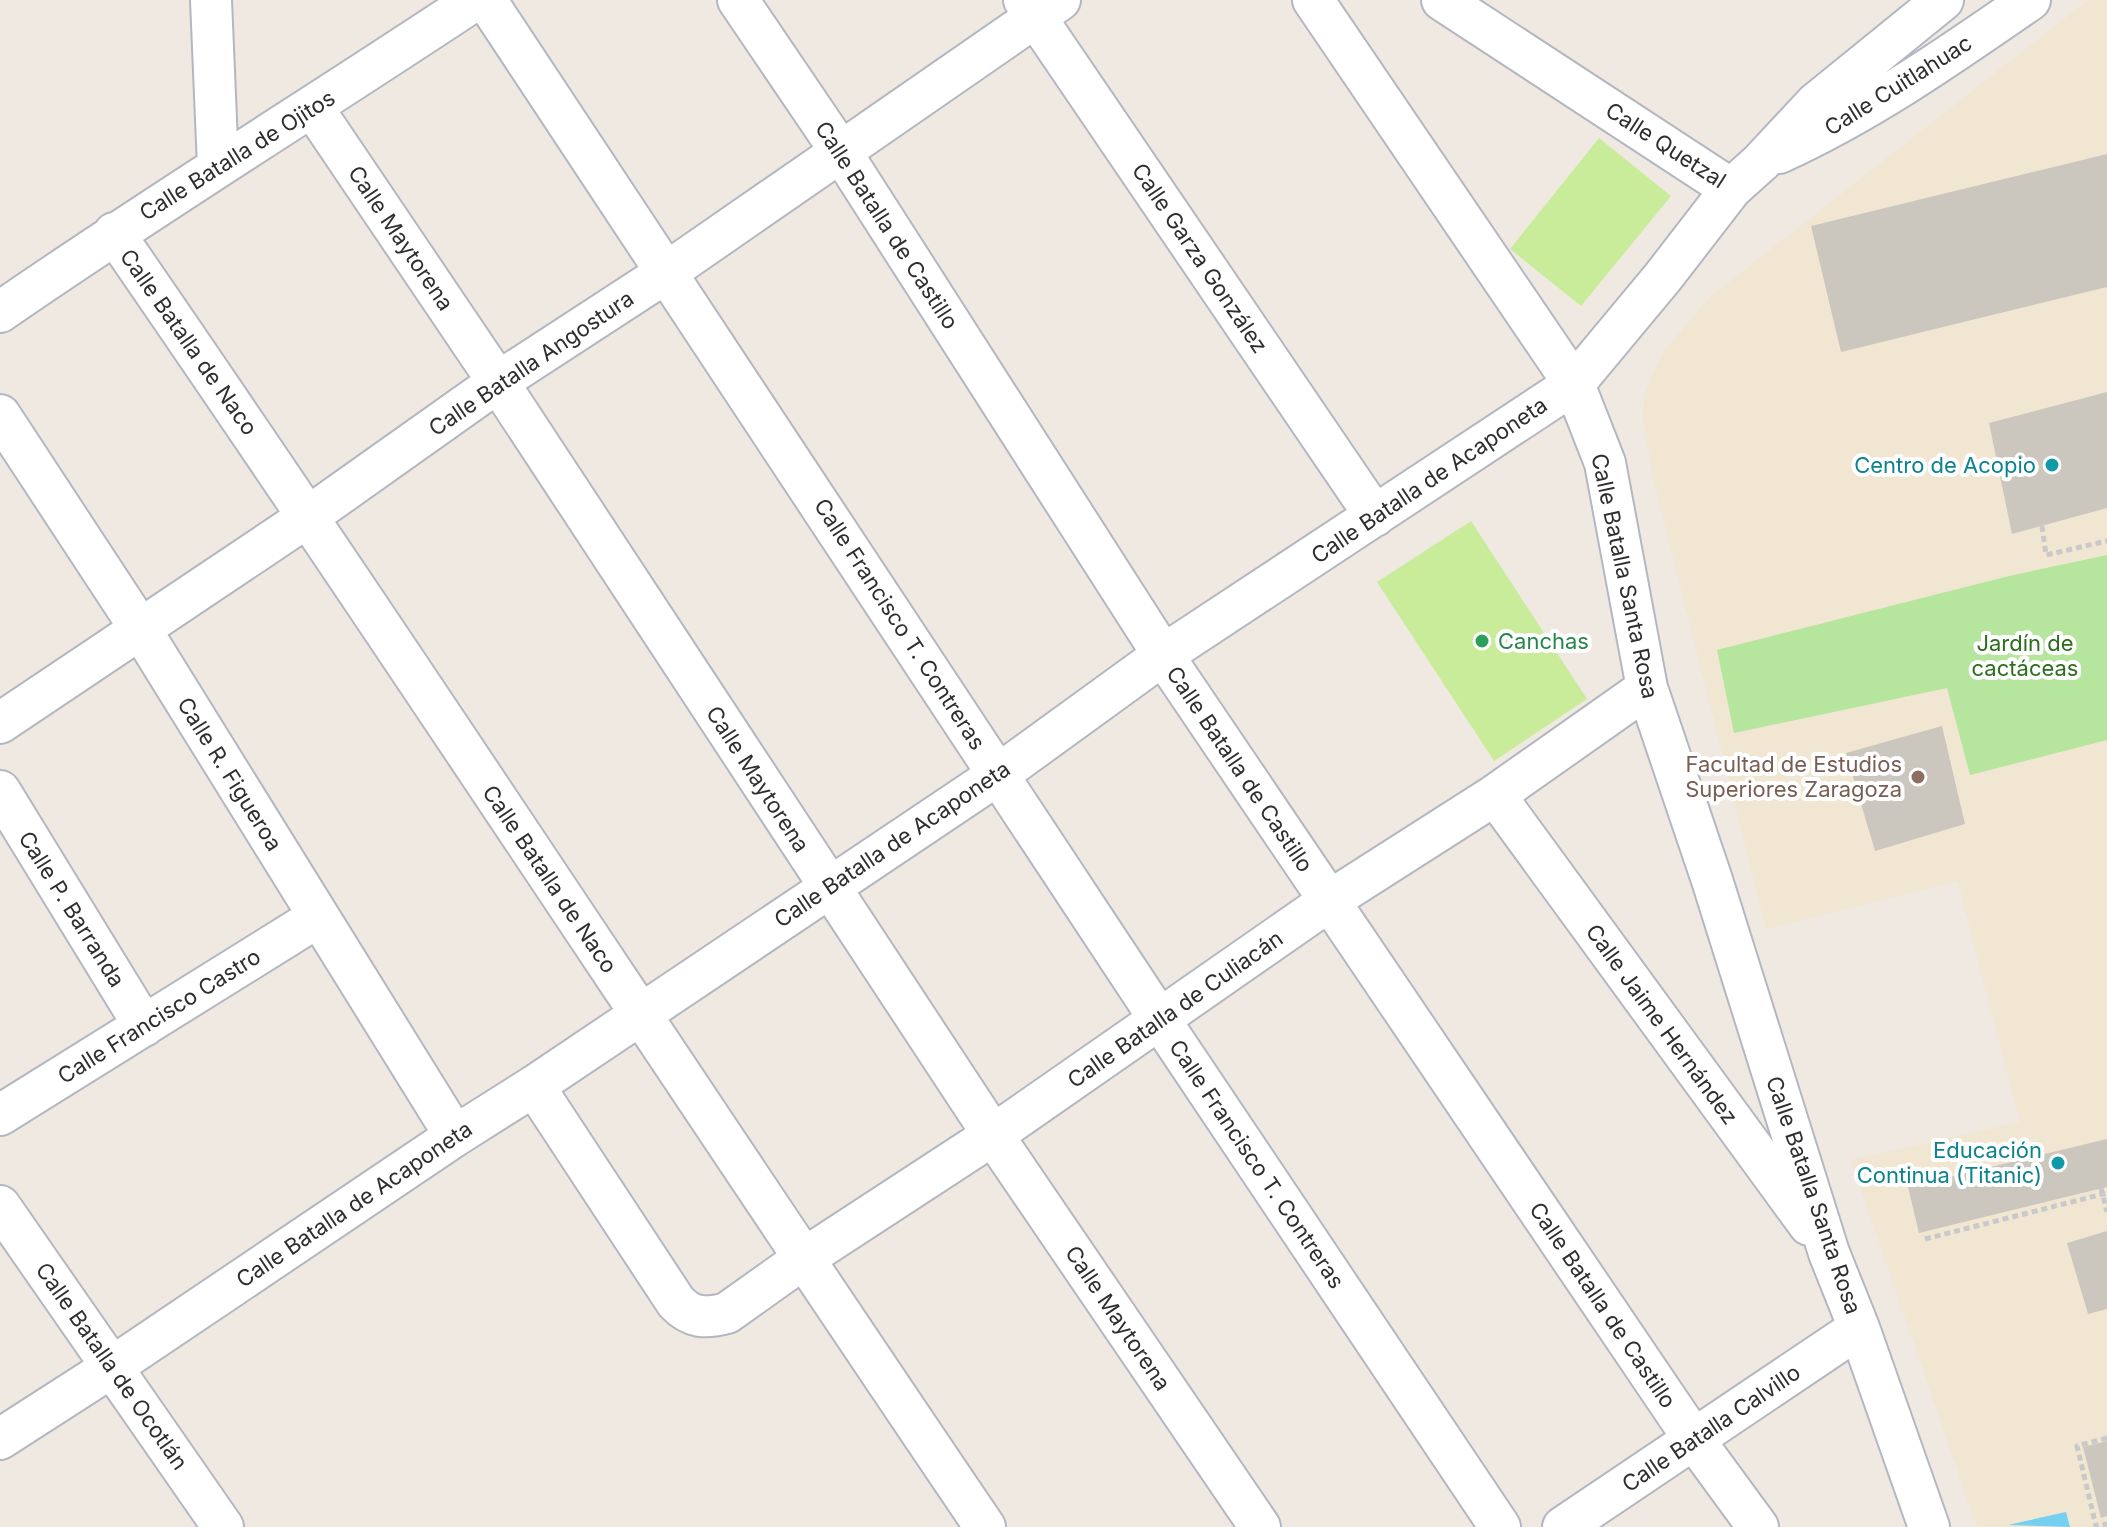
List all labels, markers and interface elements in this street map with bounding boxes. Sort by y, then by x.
street label: Calle Cuitlahuac [1820,29,1976,141]
street label: Calle Batalla de Ojitos [135,84,339,226]
street label: Calle Quetzal [1601,97,1731,193]
street label: Calle Batalla de Castillo [810,116,964,334]
street label: Calle Garza González [1127,158,1273,358]
street label: Calle Maytorena [343,161,459,315]
street label: Calle Batalla de Naco [115,244,263,440]
street label: Calle Batalla Angostura [424,285,638,441]
street label: Calle Batalla de Acaponeta [1306,391,1552,569]
street label: Calle Batalla Santa Rosa [1586,451,1664,701]
place label: Centro de Acopio [1854,452,2036,478]
marker: Centro de Acopio [2043,456,2061,474]
street label: Calle Francisco T. Contreras [809,494,991,754]
place label: Canchas [1498,628,1589,654]
park label: Jardín de cactáceas [1972,630,2078,681]
marker: Canchas [1473,632,1491,650]
street label: Calle Batalla de Castillo [1161,661,1319,877]
street label: Calle R. Figueroa [172,692,288,856]
street label: Calle Maytorena [701,701,815,857]
place label: Facultad de Estudios Superiores Zaragoza [1685,751,1902,802]
street label: Calle Batalla de Acaponeta [769,755,1015,933]
marker: Facultad de Estudios Superiores Zaragoza [1909,768,1927,786]
street label: Calle Batalla de Naco [477,780,623,978]
street label: Calle P. Barranda [14,826,130,992]
street label: Calle Jaime Hernández [1581,919,1743,1129]
street label: Calle Batalla de Culiacán [1063,925,1287,1093]
street label: Calle Francisco Castro [53,943,265,1089]
street label: Calle Francisco T. Contreras [1164,1035,1350,1293]
street label: Calle Batalla Santa Rosa [1761,1073,1867,1317]
street label: Calle Batalla de Acaponeta [231,1115,477,1293]
place label: Educación Continua (Titanic) [1857,1137,2042,1188]
marker: Educación Continua (Titanic) [2049,1154,2067,1172]
street label: Calle Batalla de Castillo [1524,1197,1682,1413]
street label: Calle Maytorena [1060,1241,1176,1395]
street label: Calle Batalla de Ocotlán [31,1258,193,1474]
street label: Calle Batalla Calvillo [1617,1359,1805,1497]

